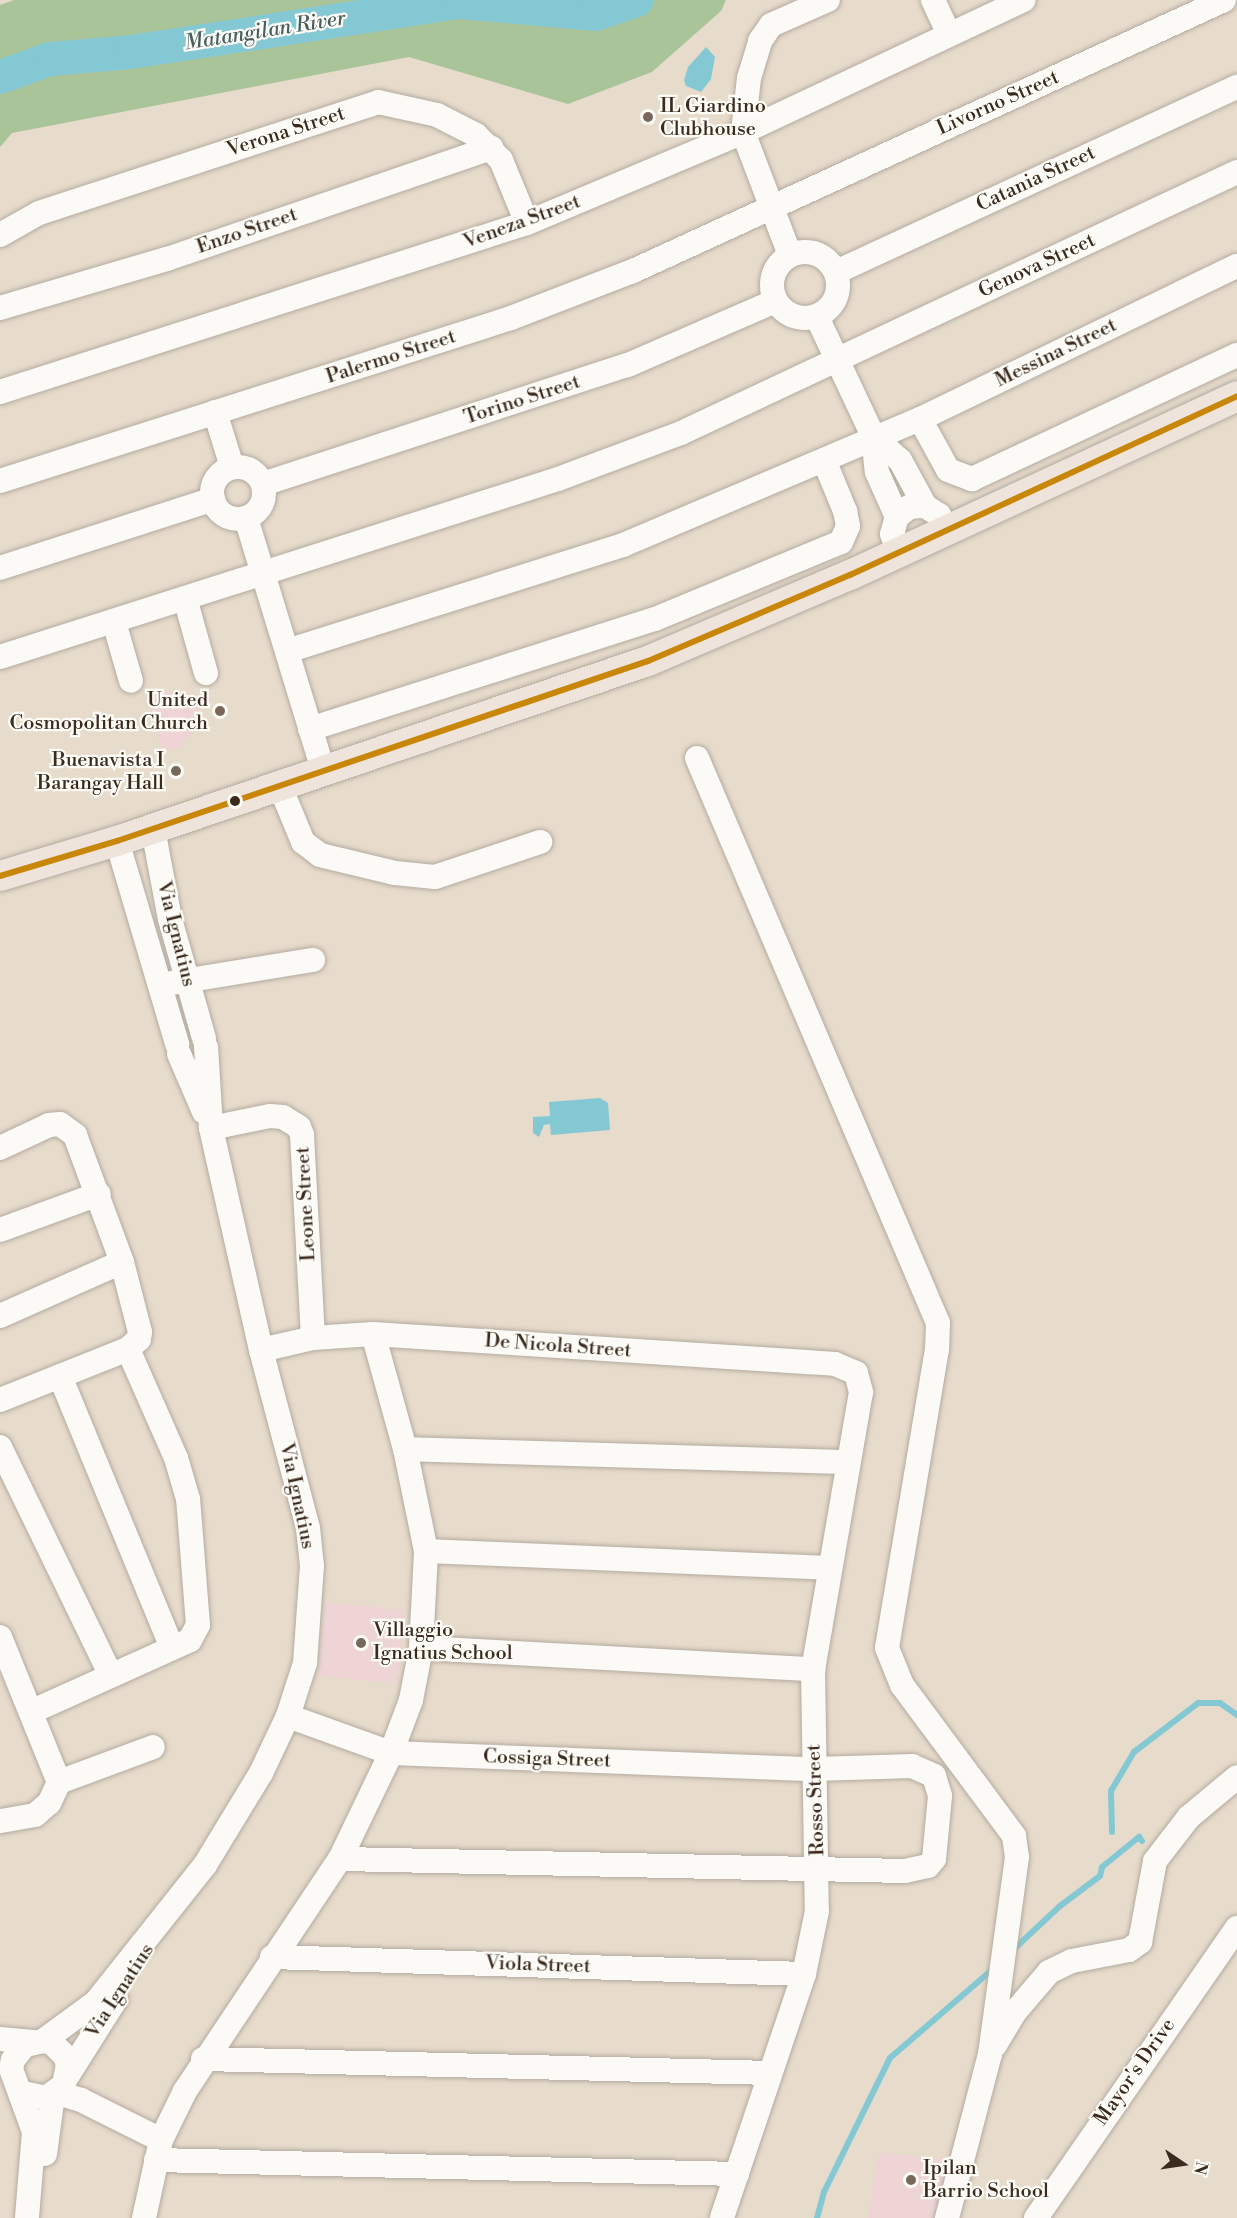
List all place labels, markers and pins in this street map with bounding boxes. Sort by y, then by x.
place label: IL Giardino Clubhouse [660,94,766,141]
marker: IL Giardino Clubhouse [641,110,655,124]
place label: United Cosmopolitan Church [10,688,208,735]
marker: United Cosmopolitan Church [213,704,227,718]
place label: Buenavista I Barangay Hall [37,748,164,795]
marker: Buenavista I Barangay Hall [169,764,183,778]
unlabelled marker [229,795,241,807]
place label: Villaggio Ignatius School [373,1619,513,1666]
marker: Villaggio Ignatius School [354,1636,368,1650]
place label: Ipilan Barrio School [923,2156,1049,2203]
marker: Ipilan Barrio School [904,2173,918,2187]

